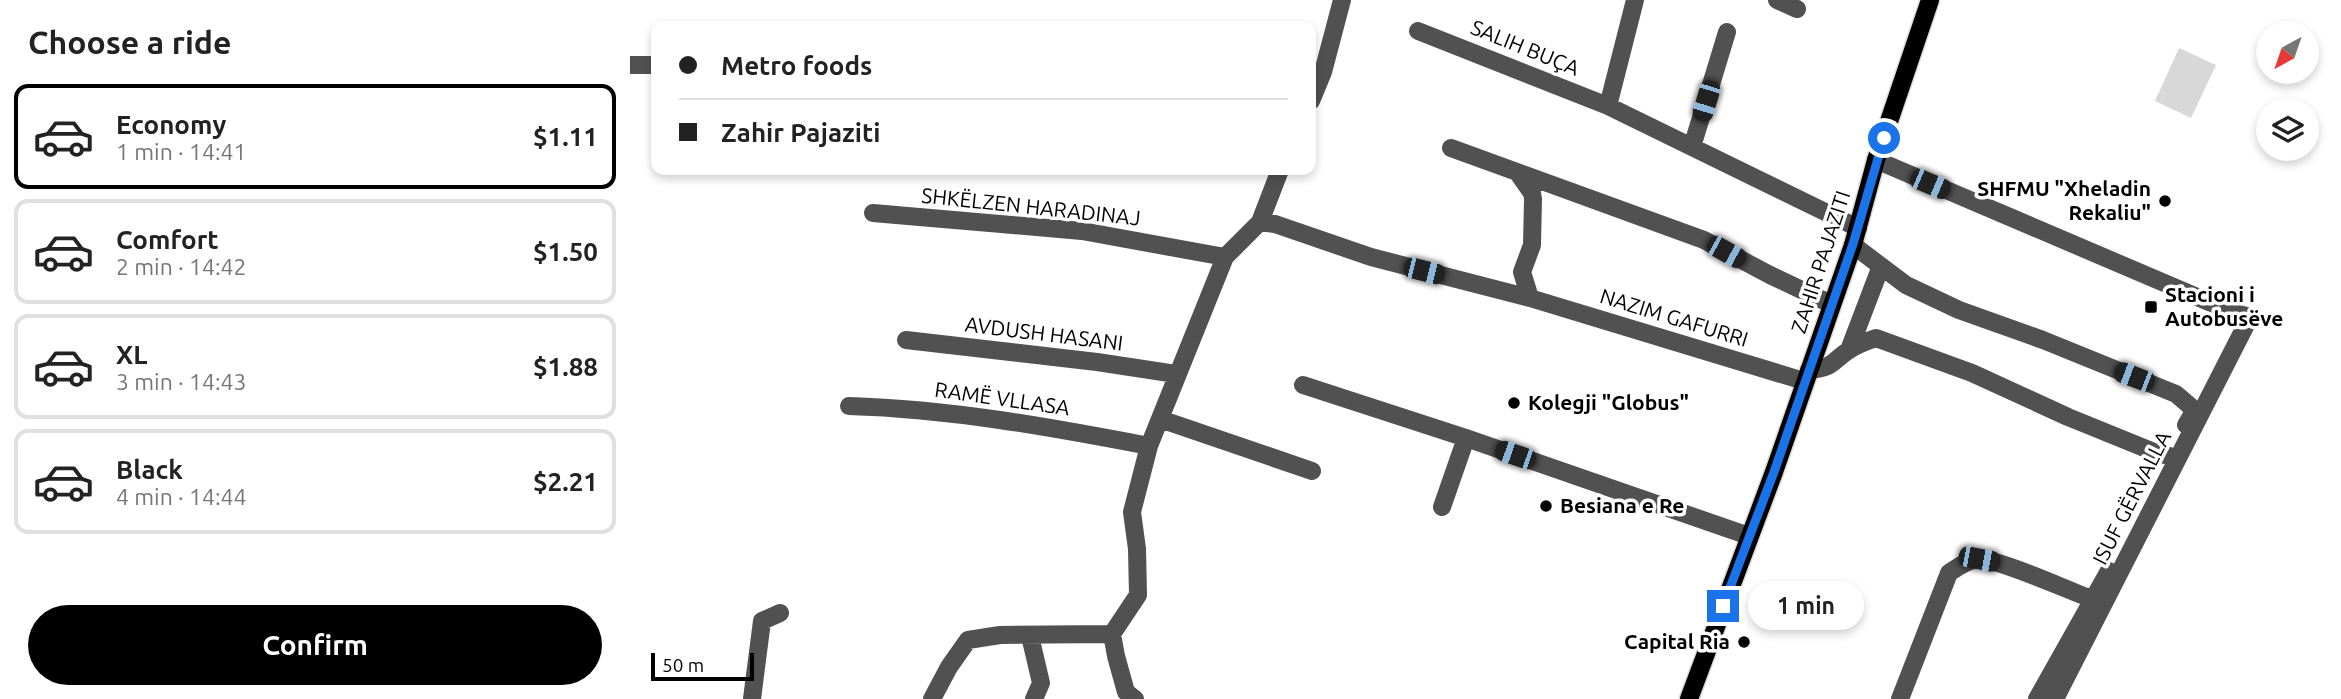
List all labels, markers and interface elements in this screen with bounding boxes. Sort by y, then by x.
street label: SALIH BUÇA [1468,14,1583,80]
north arrow [2256,21,2319,84]
map controls [2256,21,2319,161]
text: Choose a ride [28,24,231,60]
text: Metro foods [721,51,872,80]
car [1690,78,1723,124]
button: layers [2256,98,2319,161]
icon: car [32,105,95,168]
text: Economy [116,110,226,139]
text: Zahir Pajaziti [721,118,881,147]
text: $1.11 [533,122,598,151]
route start [1868,122,1900,154]
text: 1 min · 14:41 [116,139,247,164]
car [1907,166,1954,202]
place label: SHFMU "Xheladin Rekaliu" [1977,176,2151,224]
street label: SHKËLZEN HARADINAJ [920,183,1142,229]
street label: ZAHIR PAJAZITI [1786,187,1854,336]
marker: SHFMU "Xheladin Rekaliu" [2157,193,2173,209]
icon: car [32,220,95,283]
text: Comfort [116,225,219,254]
car [1703,233,1750,271]
text: $1.50 [533,237,598,266]
text: 2 min · 14:42 [116,254,247,279]
car [1402,256,1447,286]
place label: Stacioni i Autobusëve [2165,282,2283,330]
street label: NAZIM GAFURRI [1597,283,1751,351]
marker: Stacioni i Autobusëve [2143,299,2159,315]
street label: AVDUSH HASANI [964,311,1125,355]
icon: car [32,335,95,398]
text: XL [116,340,147,369]
text: $1.88 [533,352,598,381]
car [2111,360,2158,394]
text: 3 min · 14:43 [116,369,247,394]
street label: RAMË VLLASA [933,377,1072,419]
place label: Kolegji "Globus" [1528,390,1689,414]
marker: Kolegji "Globus" [1506,395,1522,411]
street label: ISUF GËRVALLA [2087,426,2175,568]
car [1492,438,1539,472]
icon: car [32,450,95,513]
text: Black [116,455,183,484]
text: $2.21 [533,467,598,496]
text: 4 min · 14:44 [116,484,247,509]
place label: Besiana e Re [1560,493,1684,517]
marker: Besiana e Re [1538,498,1554,514]
car [1957,545,2002,573]
callout: 1 min [1748,582,1863,630]
route end [1707,590,1739,622]
text: 1 min [1777,593,1835,618]
button: Confirm [28,605,602,685]
place label: Capital Ria [1624,629,1730,653]
marker: Capital Ria [1736,634,1752,650]
scale bar [651,650,754,682]
text: 50 m [662,654,704,676]

